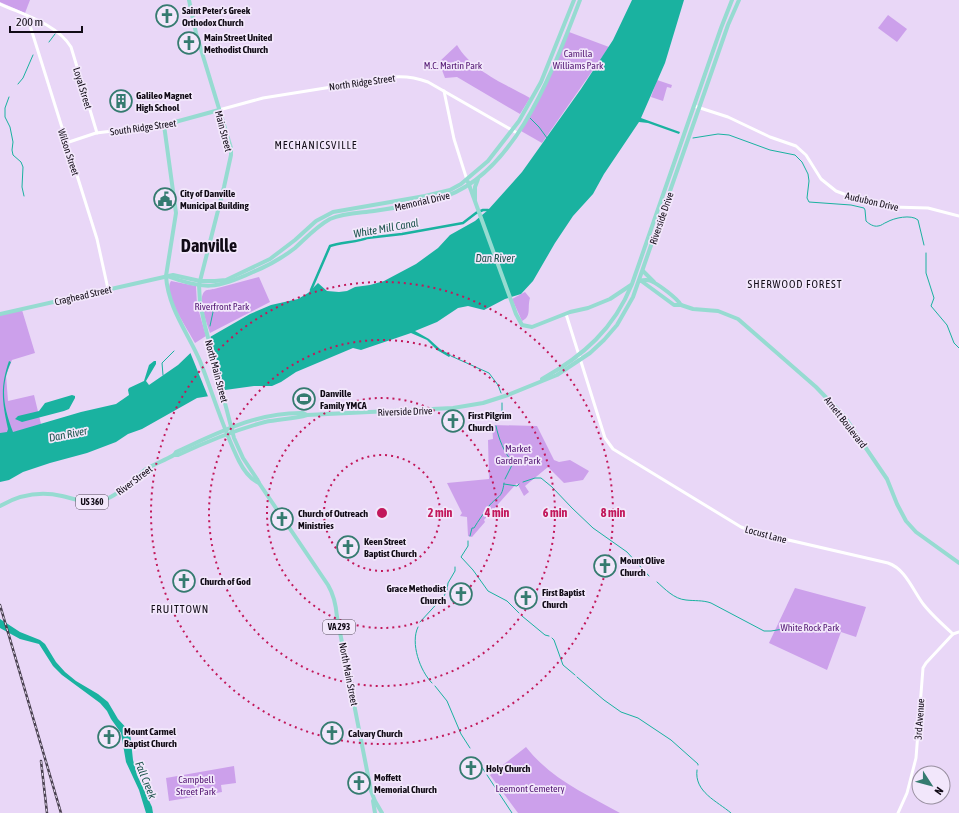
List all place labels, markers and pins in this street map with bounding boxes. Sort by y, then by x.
church icon: Saint Peter's Greek Orthodox Church [154,3,180,29]
place label: Saint Peter's Greek Orthodox Church [182,5,251,28]
church icon: Main Street United Methodist Church [176,30,202,56]
place label: Main Street United Methodist Church [204,32,272,55]
building icon: Galileo Magnet High School [108,88,134,114]
place label: Galileo Magnet High School [136,90,192,113]
public building icon: City of Danville Municipal Building [152,186,178,212]
place label: City of Danville Municipal Building [180,188,249,211]
sports icon: Danville Family YMCA [291,386,317,412]
place label: Danville Family YMCA [320,388,367,411]
church icon: First Pilgrim Church [440,408,466,434]
place label: First Pilgrim Church [468,410,511,433]
church icon: Church of Outreach Ministries [269,506,295,532]
centre of rings [375,506,389,520]
place label: Church of Outreach Ministries [298,508,368,531]
church icon: Keen Street Baptist Church [335,534,361,560]
place label: Keen Street Baptist Church [364,536,417,559]
church icon: Mount Olive Church [592,553,618,579]
place label: Mount Olive Church [620,555,665,578]
church icon: Church of God [171,568,197,594]
place label: Church of God [200,576,251,587]
church icon: Grace Methodist Church [448,581,474,607]
place label: Grace Methodist Church [387,583,446,606]
church icon: First Baptist Church [513,585,539,611]
place label: First Baptist Church [542,587,585,610]
church icon: Calvary Church [319,720,345,746]
church icon: Mount Carmel Baptist Church [96,724,122,750]
place label: Mount Carmel Baptist Church [124,726,177,749]
place label: Calvary Church [348,728,403,739]
church icon: Holy Church [458,755,484,781]
place label: Holy Church [486,763,530,774]
church icon: Moffett Memorial Church [346,770,372,796]
place label: Moffett Memorial Church [374,772,437,795]

